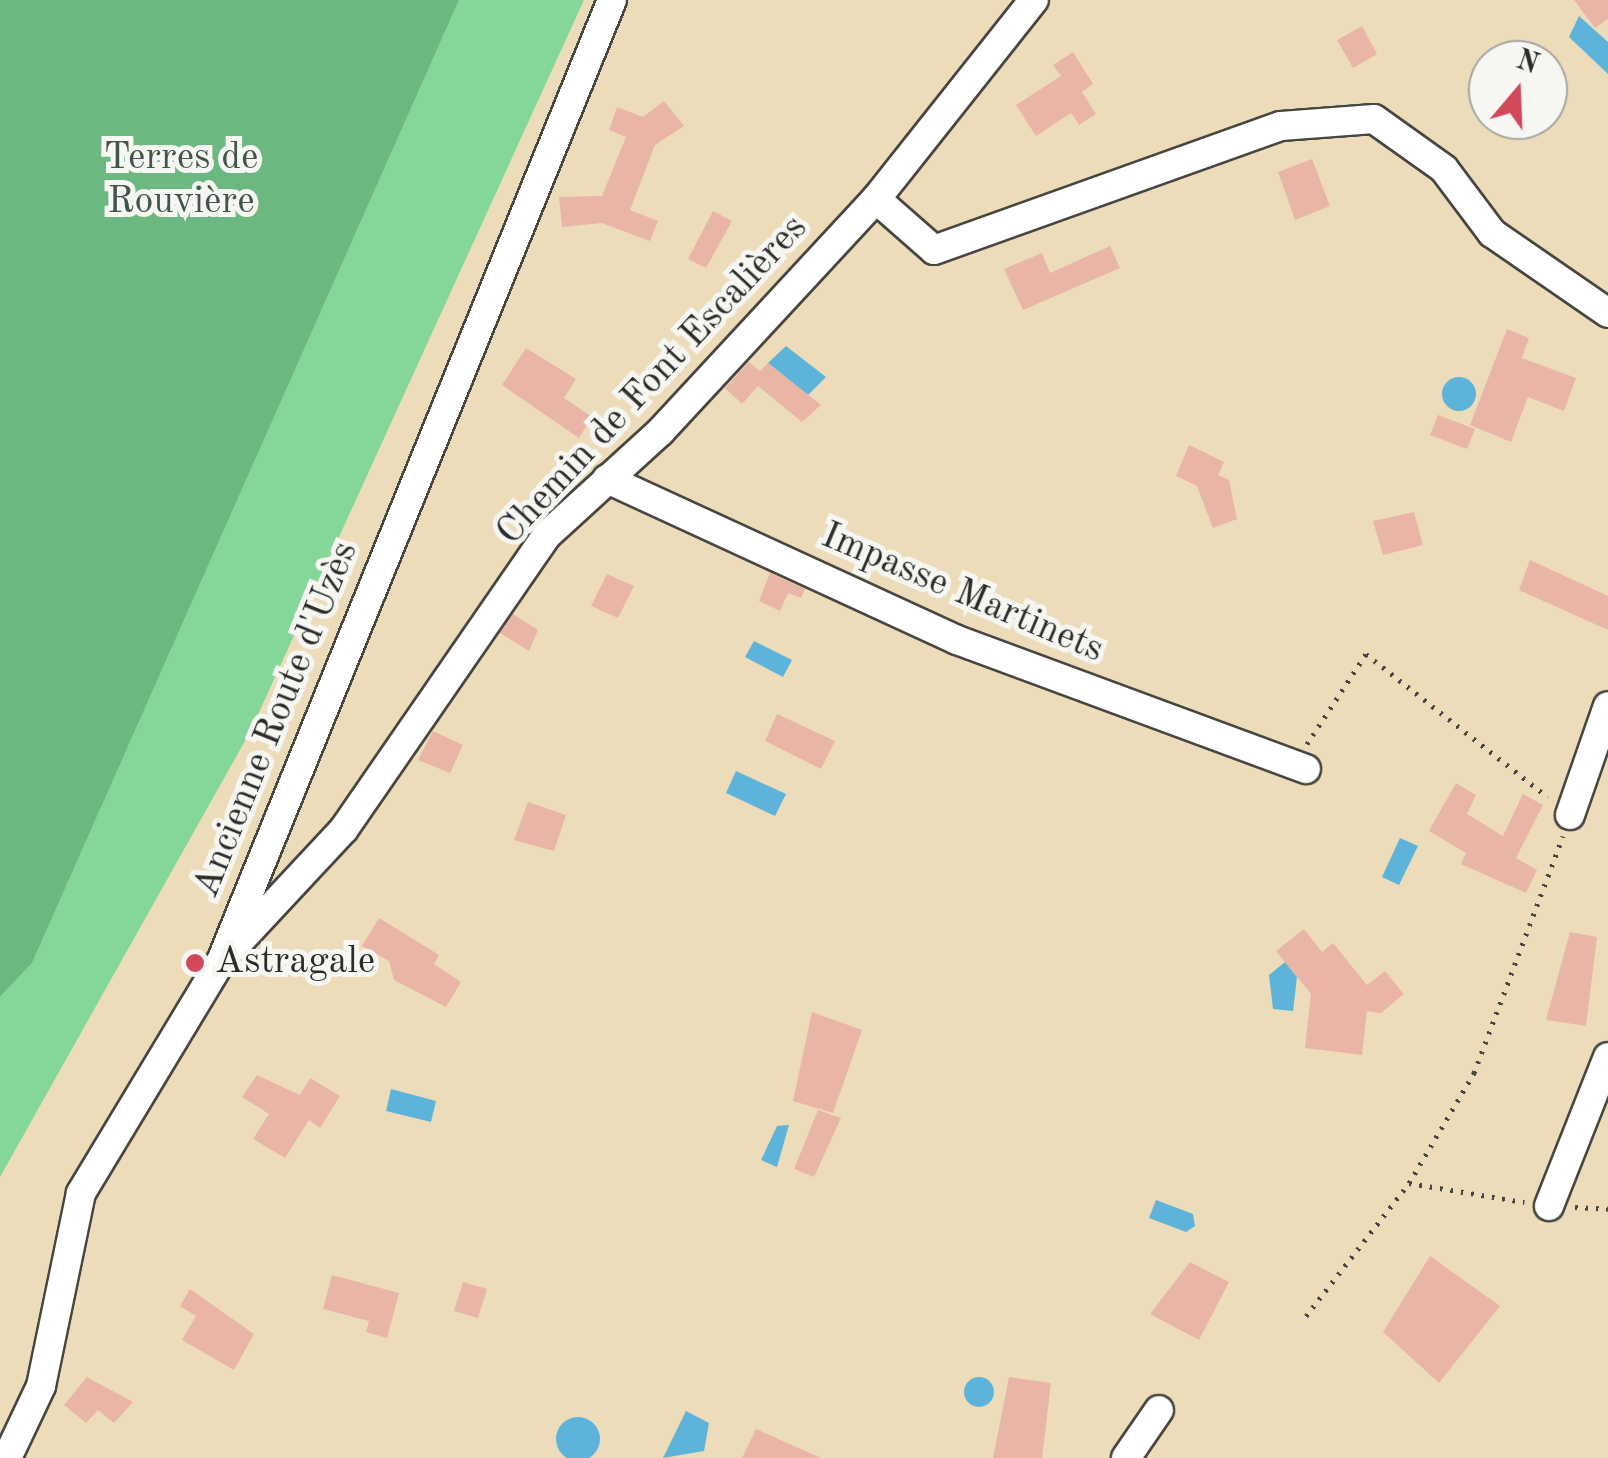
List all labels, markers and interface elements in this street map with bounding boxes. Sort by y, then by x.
north arrow [1468,40,1568,140]
text: N [1512,47,1542,80]
park label: Terres de Rouvière [103,136,259,225]
street label: Chemin de Font Escalières [488,206,818,556]
street label: Impasse Martinets [814,514,1110,674]
street label: Ancienne Route d'Uzès [185,535,369,905]
place label: Astragale [215,940,375,986]
marker: Astragale [184,952,206,974]

